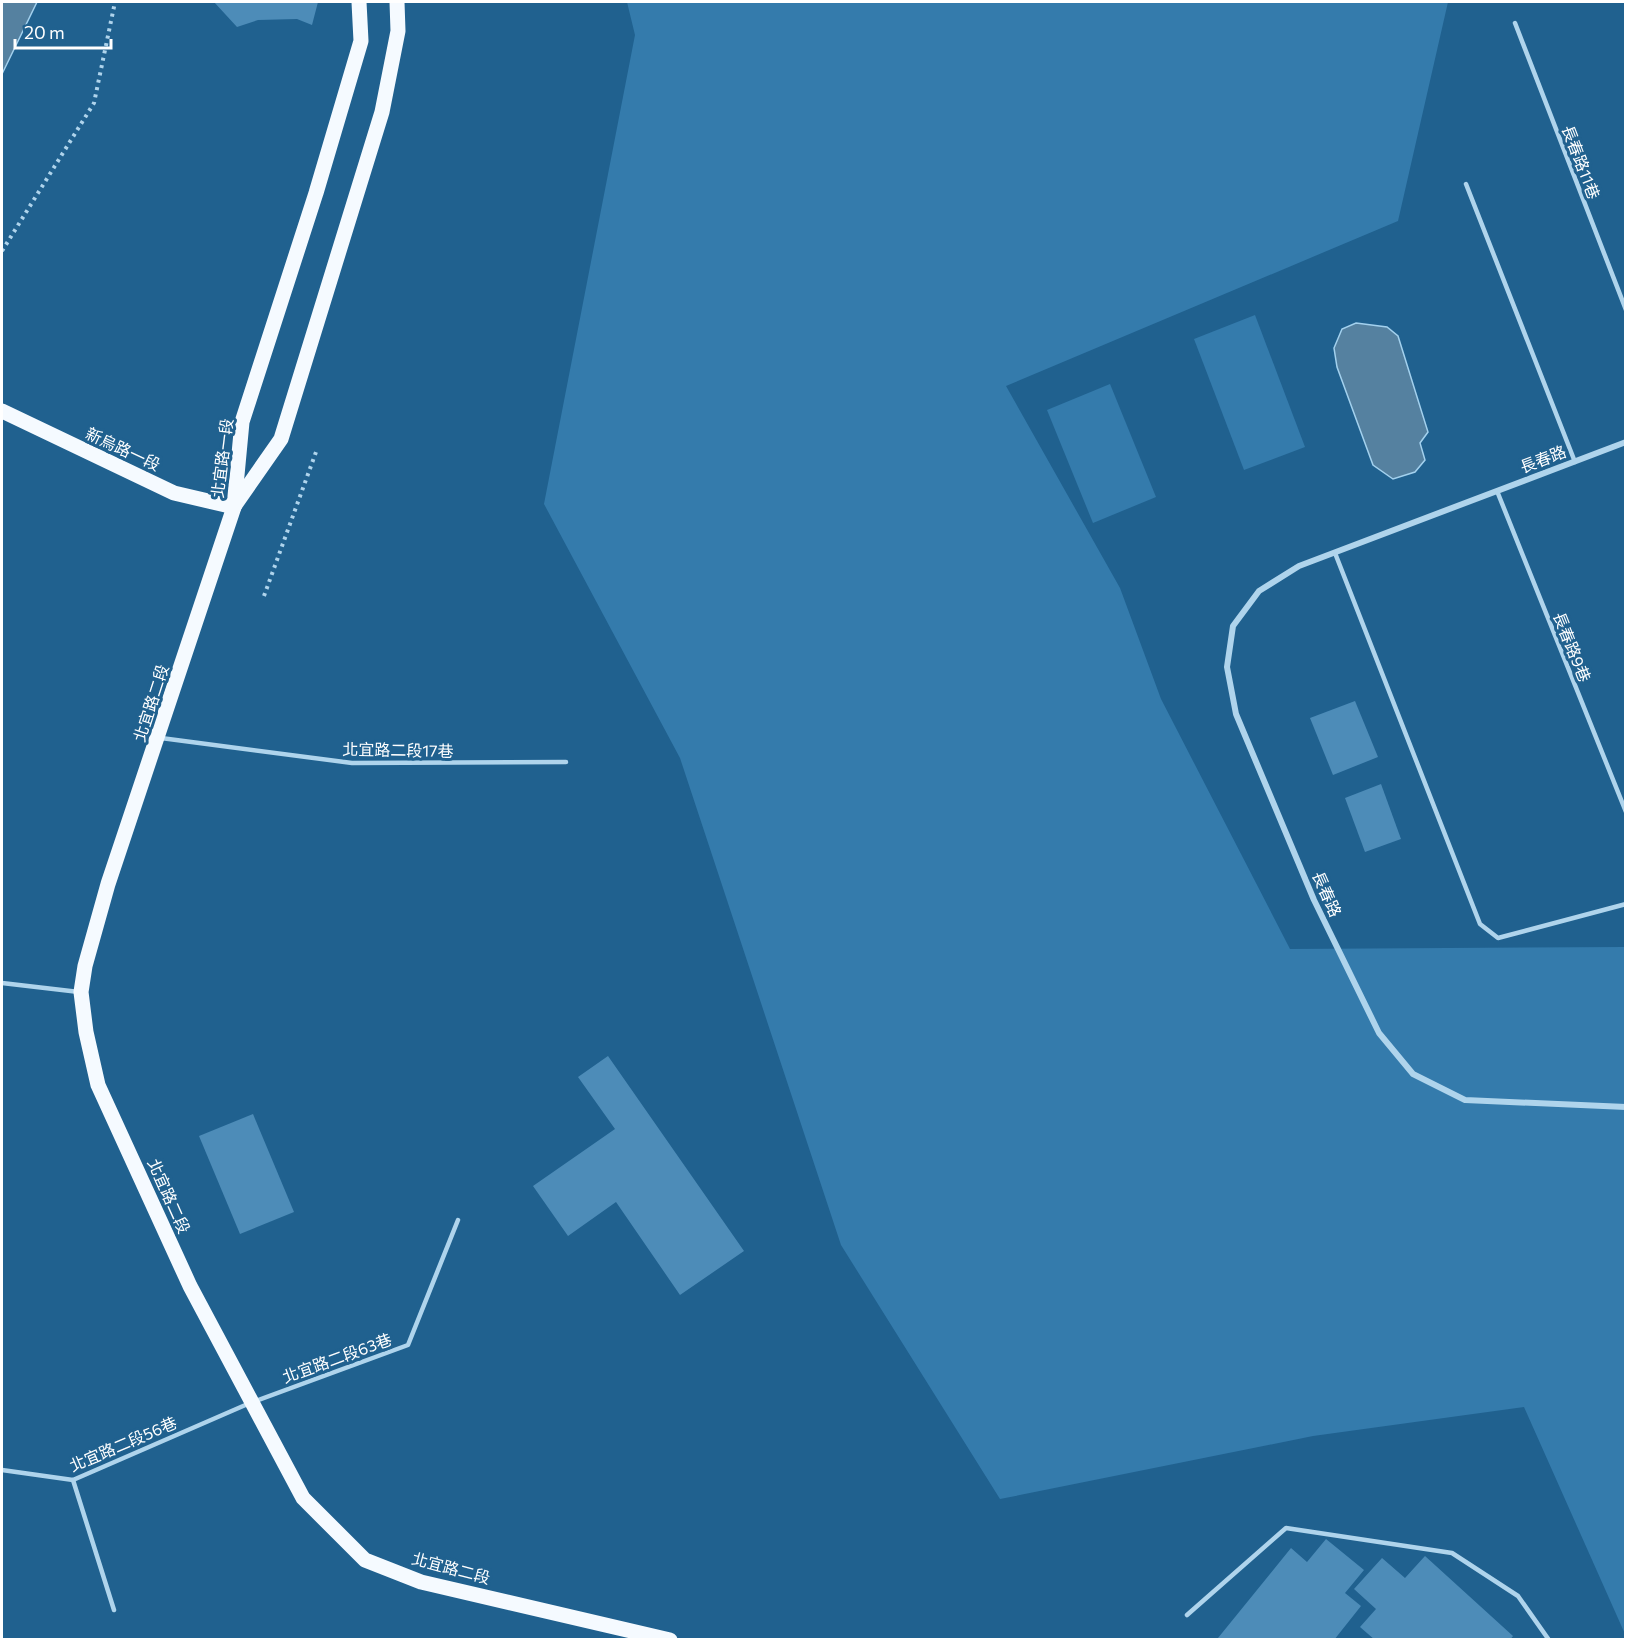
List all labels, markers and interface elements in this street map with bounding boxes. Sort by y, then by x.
scale bar [15,12,111,50]
text: 20 m [24,21,65,43]
street label: 長春路11巷 [1559,122,1604,201]
street label: 北宜路一段 [207,417,236,499]
street label: 新烏路一段 [83,423,163,474]
street label: 長春路 [1517,441,1569,476]
street label: 長春路9巷 [1550,609,1595,685]
street label: 北宜路二段 [129,662,172,744]
street label: 北宜路二段17巷 [342,739,454,760]
street label: 長春路 [1309,868,1346,920]
street label: 北宜路二段 [145,1155,194,1236]
street label: 北宜路二段63巷 [280,1329,394,1386]
street label: 北宜路二段56巷 [66,1412,179,1475]
street label: 北宜路二段 [410,1548,492,1587]

